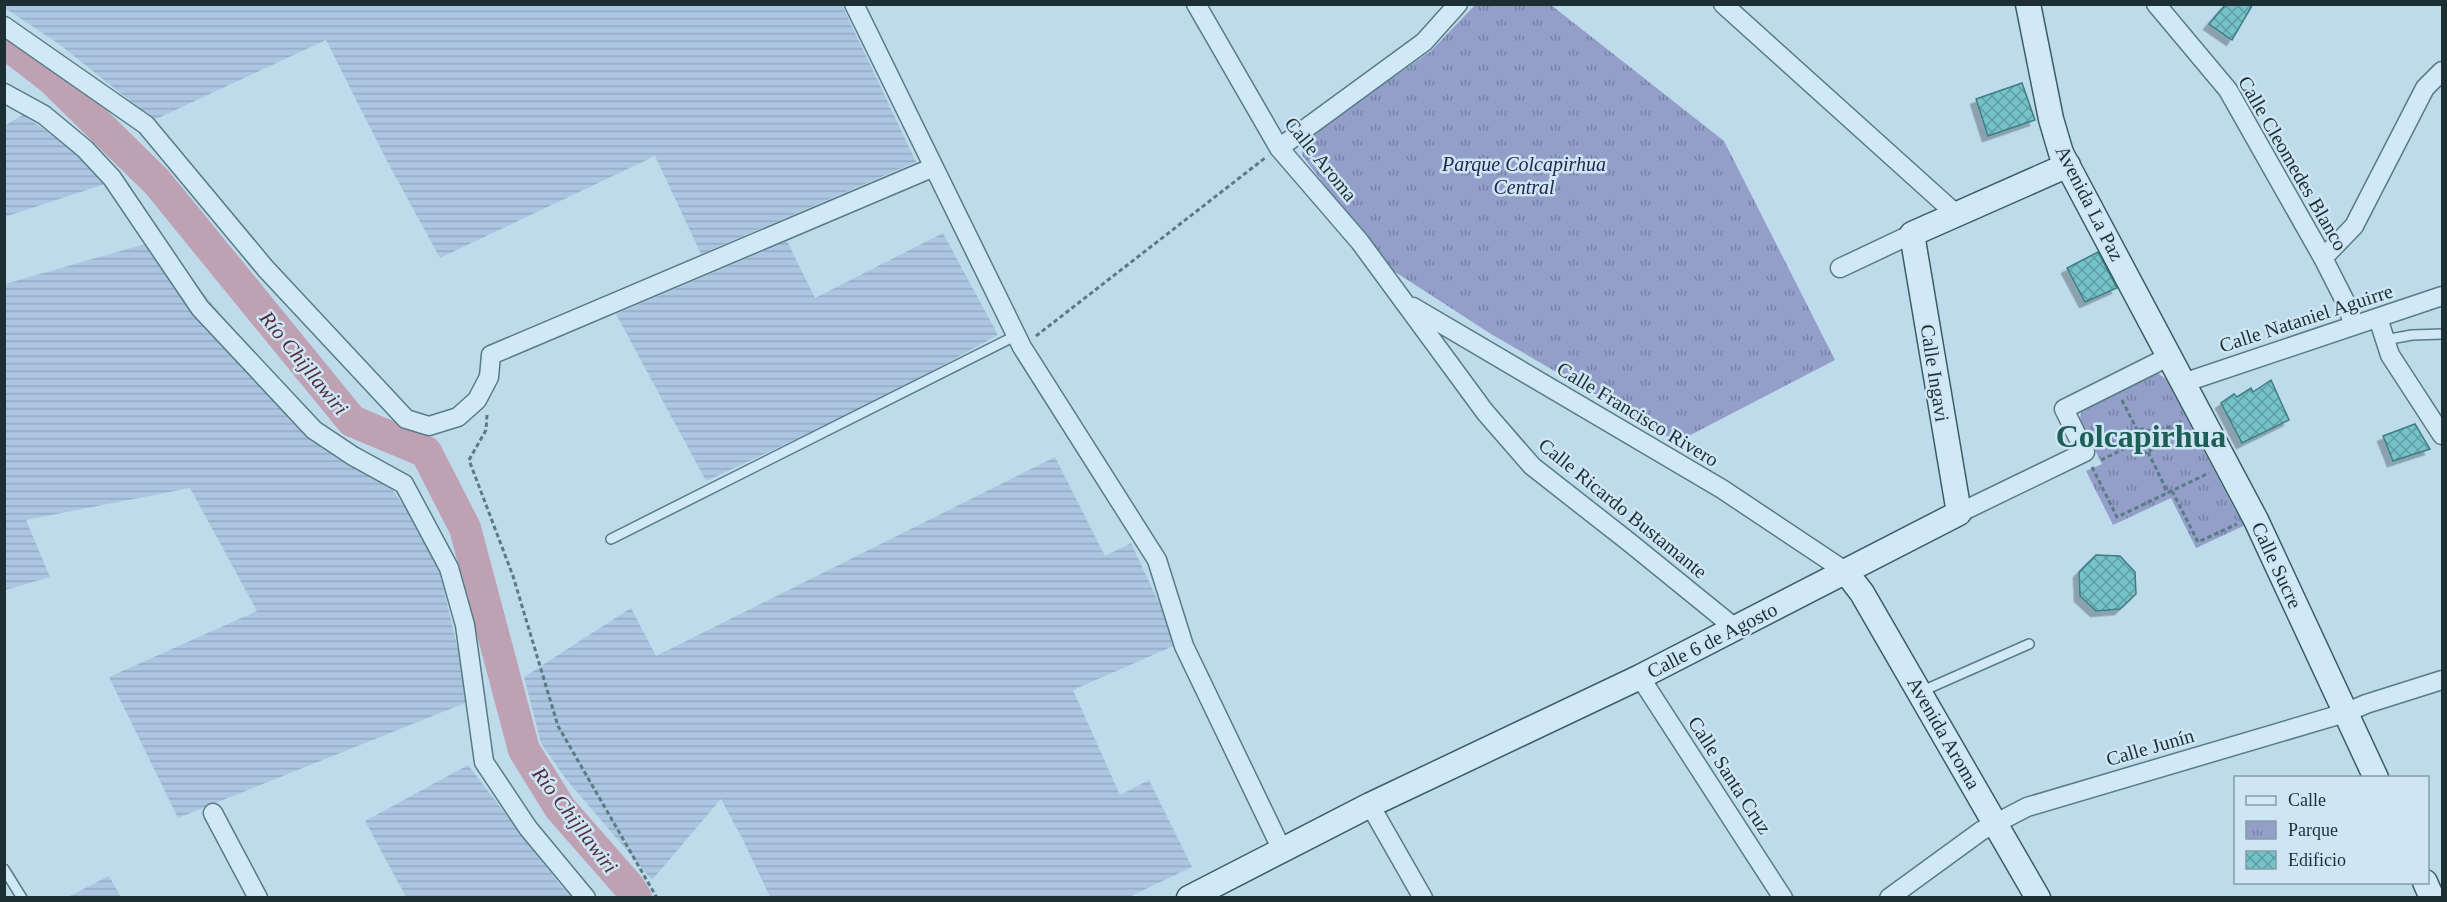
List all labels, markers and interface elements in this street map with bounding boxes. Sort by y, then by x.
street label: Calle Cleomedes Blanco [2234,72,2352,254]
street label: Calle Aroma [1280,113,1362,206]
street label: Avenida La Paz [2052,142,2129,264]
park label: Parque Colcapirhua Central [1441,153,1606,198]
street label: Calle Nataniel Aguirre [2217,280,2396,357]
water label: Río Chijllawiri [254,305,353,420]
street label: Calle Ingavi [1915,323,1954,424]
street label: Calle Francisco Rivero [1553,357,1723,471]
district label: Colcapirhua [2056,418,2226,454]
street label: Calle Ricardo Bustamante [1534,433,1712,583]
street label: Calle Sucre [2247,518,2307,612]
street label: Calle 6 de Agosto [1643,598,1781,683]
street label: Avenida Aroma [1903,673,1985,793]
street label: Calle Santa Cruz [1684,712,1776,838]
street label: Calle Junín [2103,724,2197,770]
water label: Río Chijllawiri [527,761,623,878]
legend [2234,776,2429,884]
text: Calle [2288,790,2326,810]
text: Parque [2288,820,2338,840]
text: Edificio [2288,850,2346,870]

